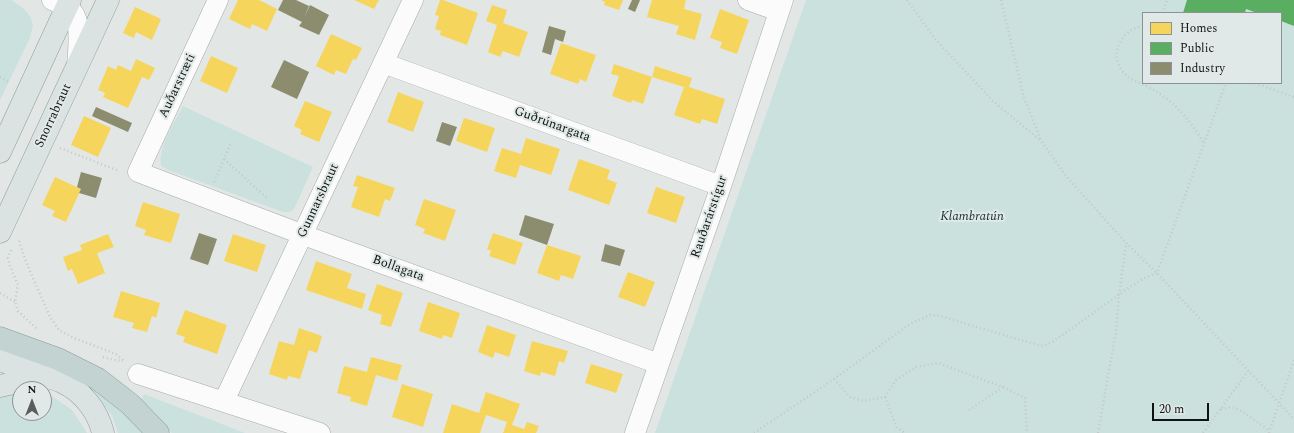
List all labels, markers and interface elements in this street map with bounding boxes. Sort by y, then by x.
legend [1142,12,1282,84]
text: Homes [1180,19,1218,38]
text: Public [1180,39,1214,58]
street label: Auðarstræti [156,51,200,121]
text: Industry [1180,59,1225,78]
street label: Snorrabraut [32,81,76,151]
street label: Guðrúnargata [512,104,592,146]
street label: Gunnarsbraut [295,161,343,241]
street label: Rauðarárstígur [689,174,731,260]
park label: Klambratún [940,209,1004,225]
street label: Bollagata [370,252,426,286]
north arrow [12,381,52,421]
text: N [28,381,36,398]
scale bar [1154,395,1211,421]
text: 20 m [1159,400,1184,419]

